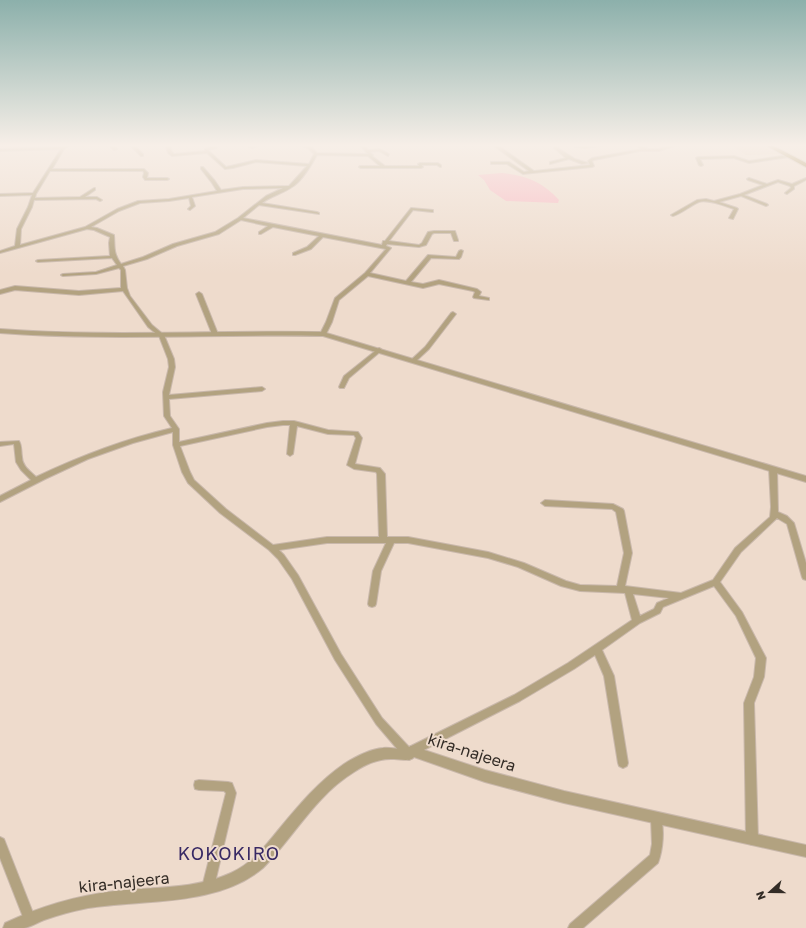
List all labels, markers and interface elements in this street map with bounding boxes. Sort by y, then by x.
street label: kira-najeera [425,728,519,776]
district label: KOKOKIRO [178,842,280,864]
street label: kira-najeera [78,867,170,897]
north arrow [750,872,790,912]
text: N [753,890,768,902]

